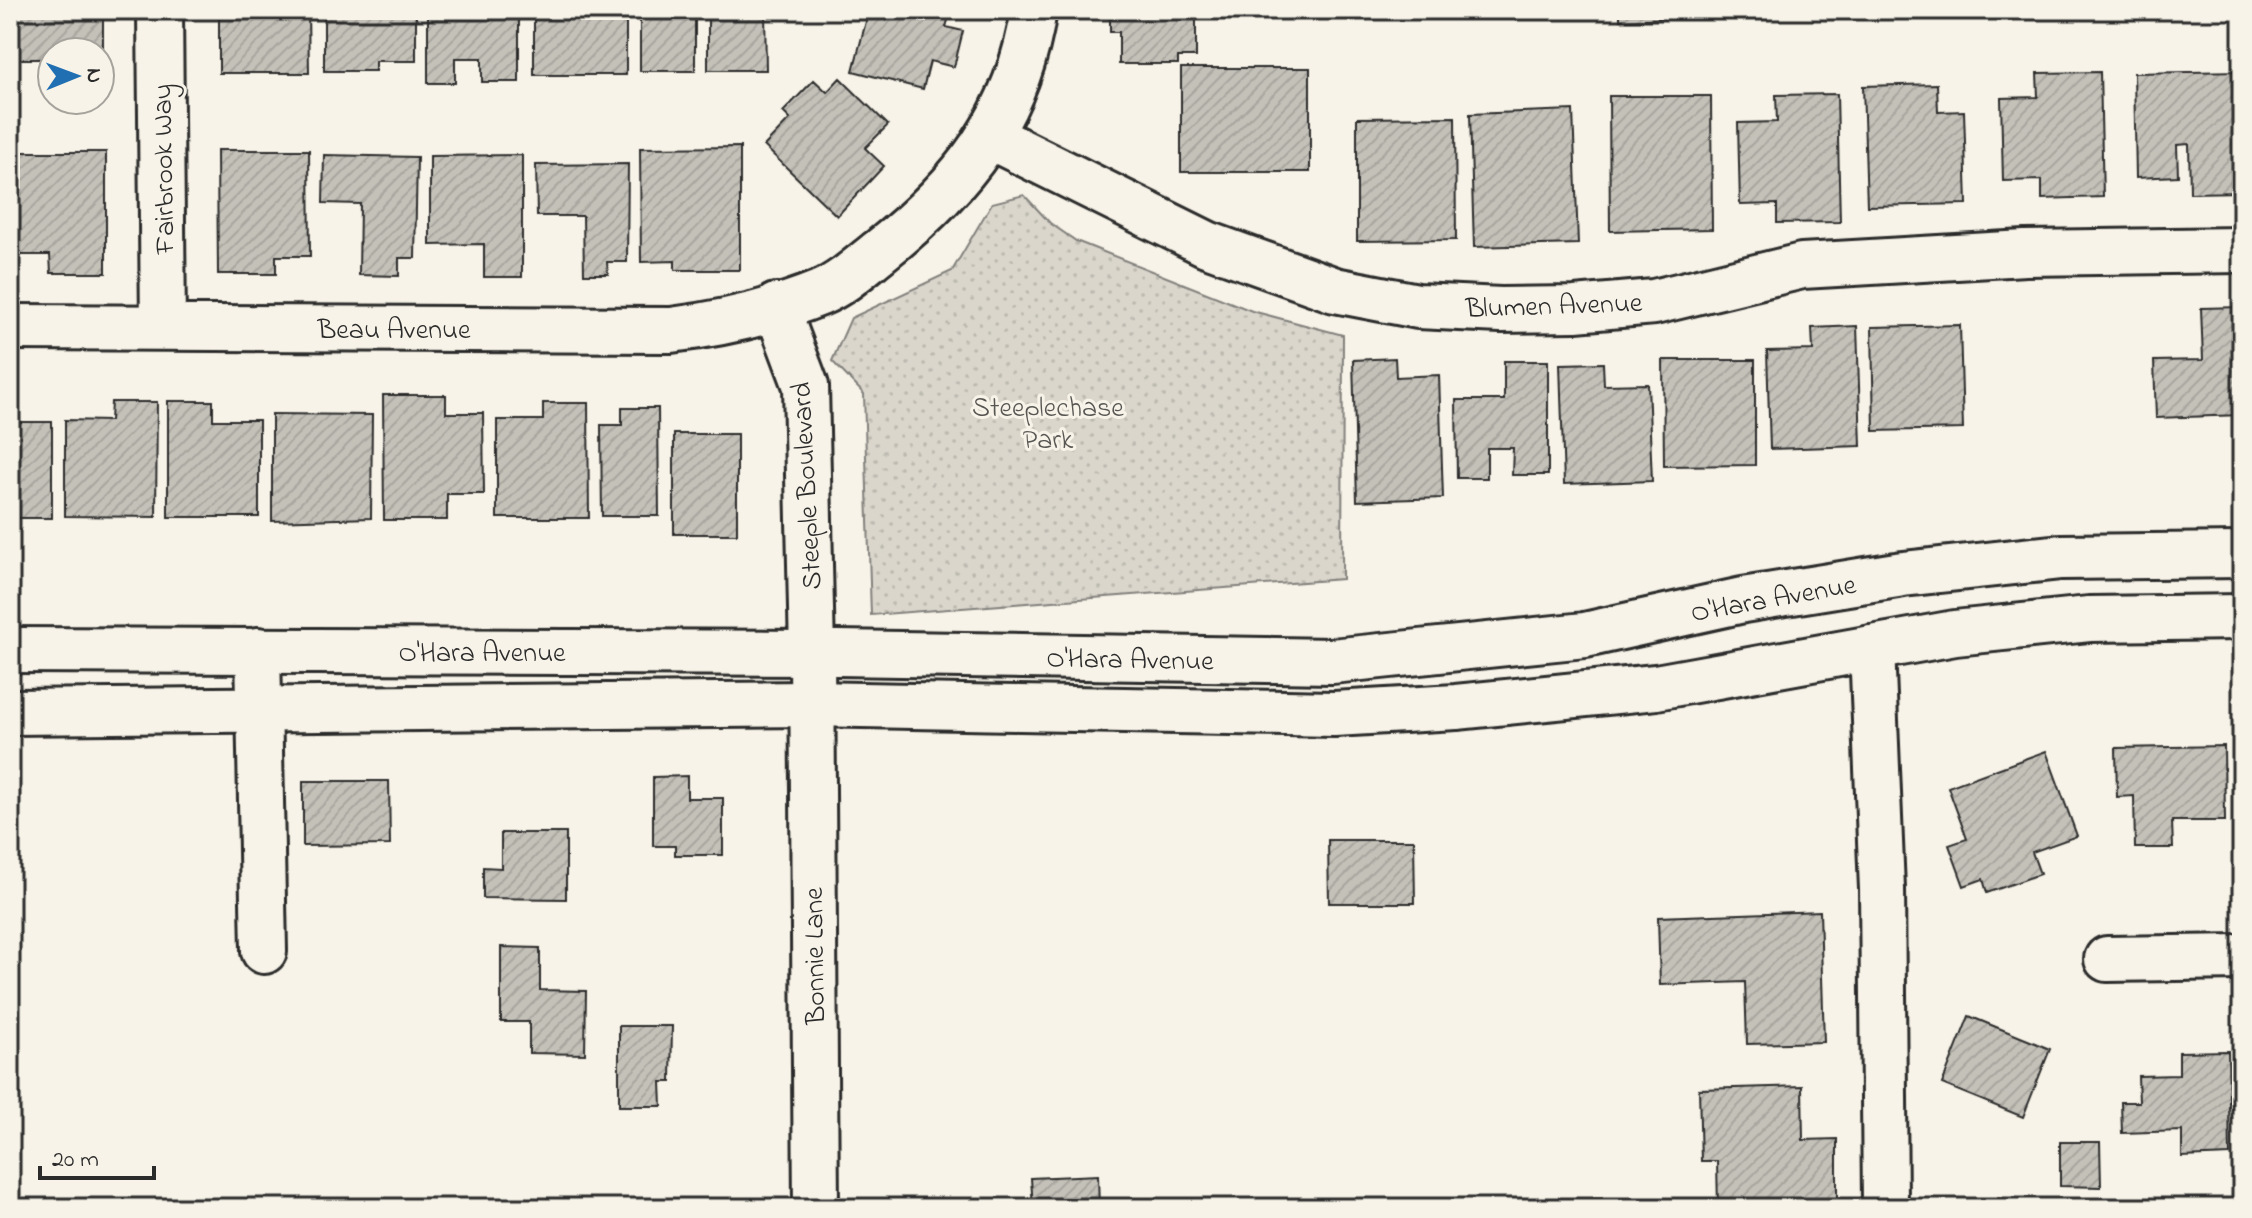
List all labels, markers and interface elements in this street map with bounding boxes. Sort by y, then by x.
north arrow [36,36,116,116]
text: N [77,68,109,83]
street label: Fairbrook Way [144,83,188,255]
street label: Blumen Avenue [1464,284,1644,331]
street label: Beau Avenue [316,311,471,352]
street label: Steeple Boulevard [783,381,834,591]
park label: Steeplechase Park [972,389,1124,462]
street label: O'Hara Avenue [1688,566,1860,635]
street label: O'Hara Avenue [398,634,566,675]
street label: O'Hara Avenue [1046,640,1214,683]
street label: Bonnie Lane [795,886,838,1026]
scale bar [40,1130,154,1180]
text: 20 m [52,1143,99,1178]

